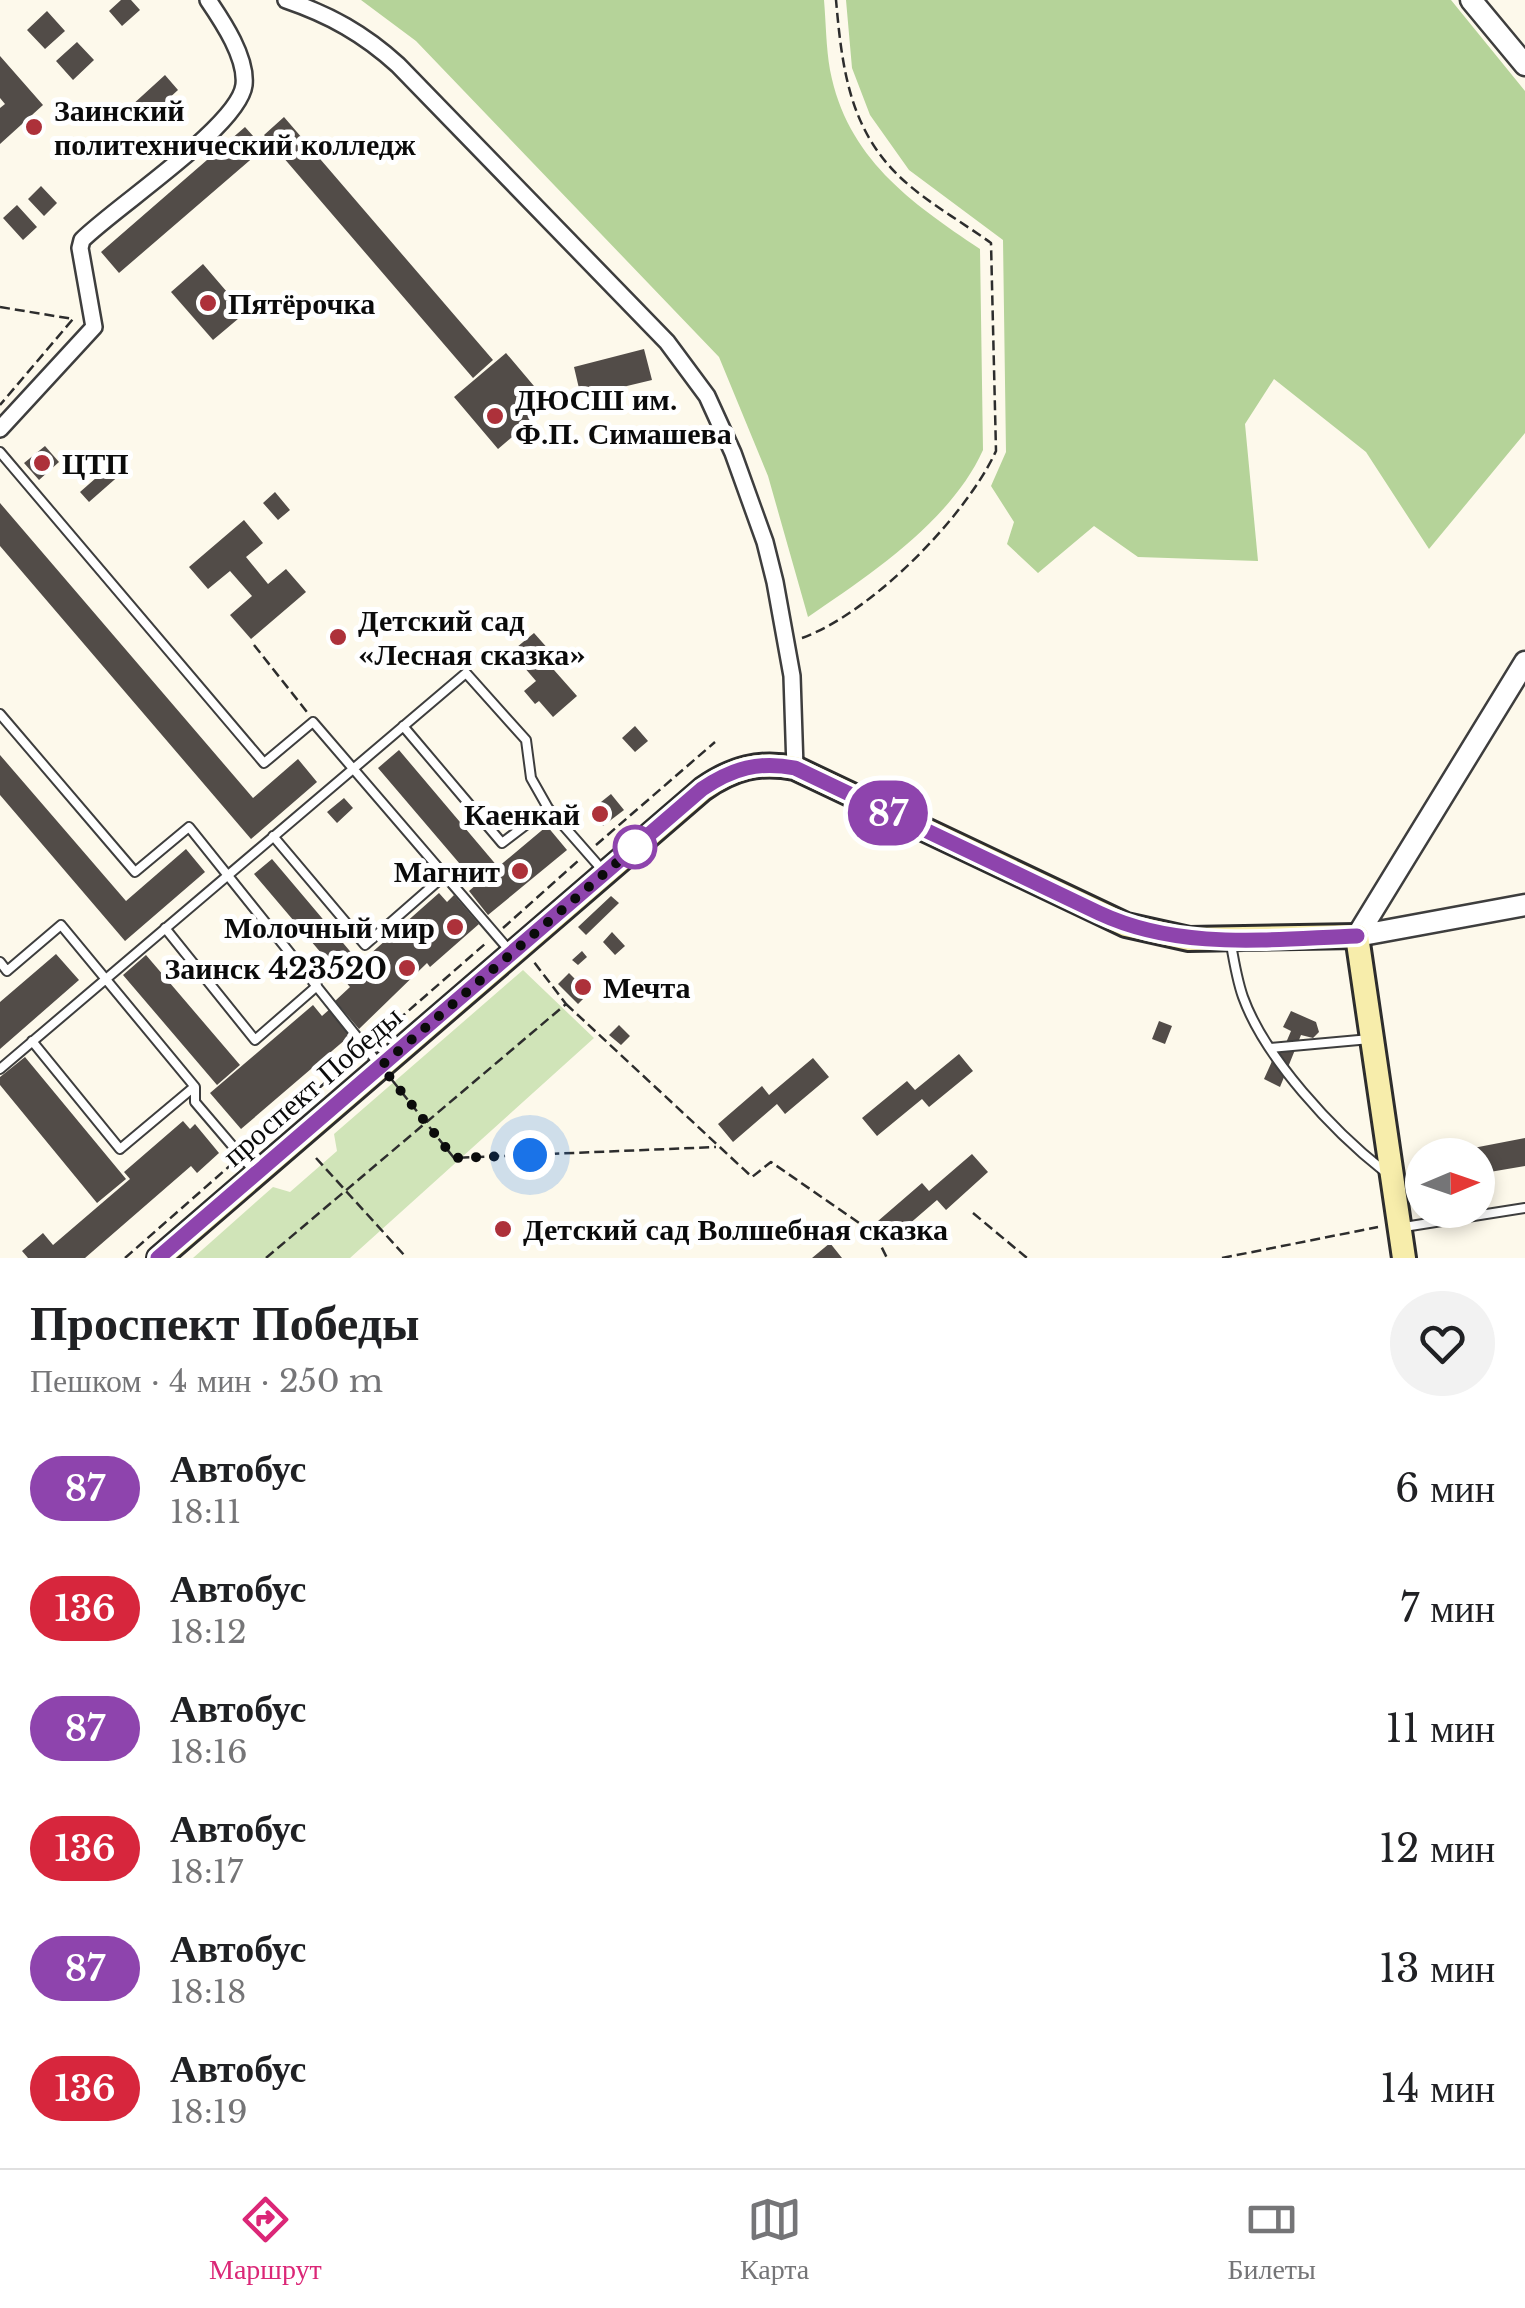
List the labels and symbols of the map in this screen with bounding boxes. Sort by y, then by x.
place label: Заинский политехнический колледж [54,92,416,163]
marker: Заинский политехнический колледж [23,116,45,138]
place label: Пятёрочка [228,285,375,322]
marker: Пятёрочка [197,292,219,314]
place label: ДЮСШ им. Ф.П. Симашева [515,381,732,452]
marker: ДЮСШ им. Ф.П. Симашева [484,405,506,427]
place label: ЦТП [62,445,129,482]
marker: ЦТП [31,452,53,474]
place label: Детский сад «Лесная сказка» [358,602,586,673]
marker: Детский сад «Лесная сказка» [327,626,349,648]
line badge: 87 [843,780,933,846]
place label: Каенкай [464,796,580,833]
marker: Каенкай [589,803,611,825]
unlabelled marker [614,826,656,868]
place label: Магнит [394,853,500,890]
marker: Магнит [509,860,531,882]
place label: Молочный мир [224,909,435,946]
marker: Молочный мир [444,916,466,938]
place label: Заинск 423520 [164,950,387,987]
marker: Заинск 423520 [396,957,418,979]
place label: Мечта [603,969,691,1006]
marker: Мечта [572,976,594,998]
street label: проспект Победы [215,998,409,1174]
your location [505,1130,555,1180]
north arrow [1405,1138,1495,1228]
place label: Детский сад Волшебная сказка [523,1211,948,1248]
marker: Детский сад Волшебная сказка [492,1218,514,1240]

